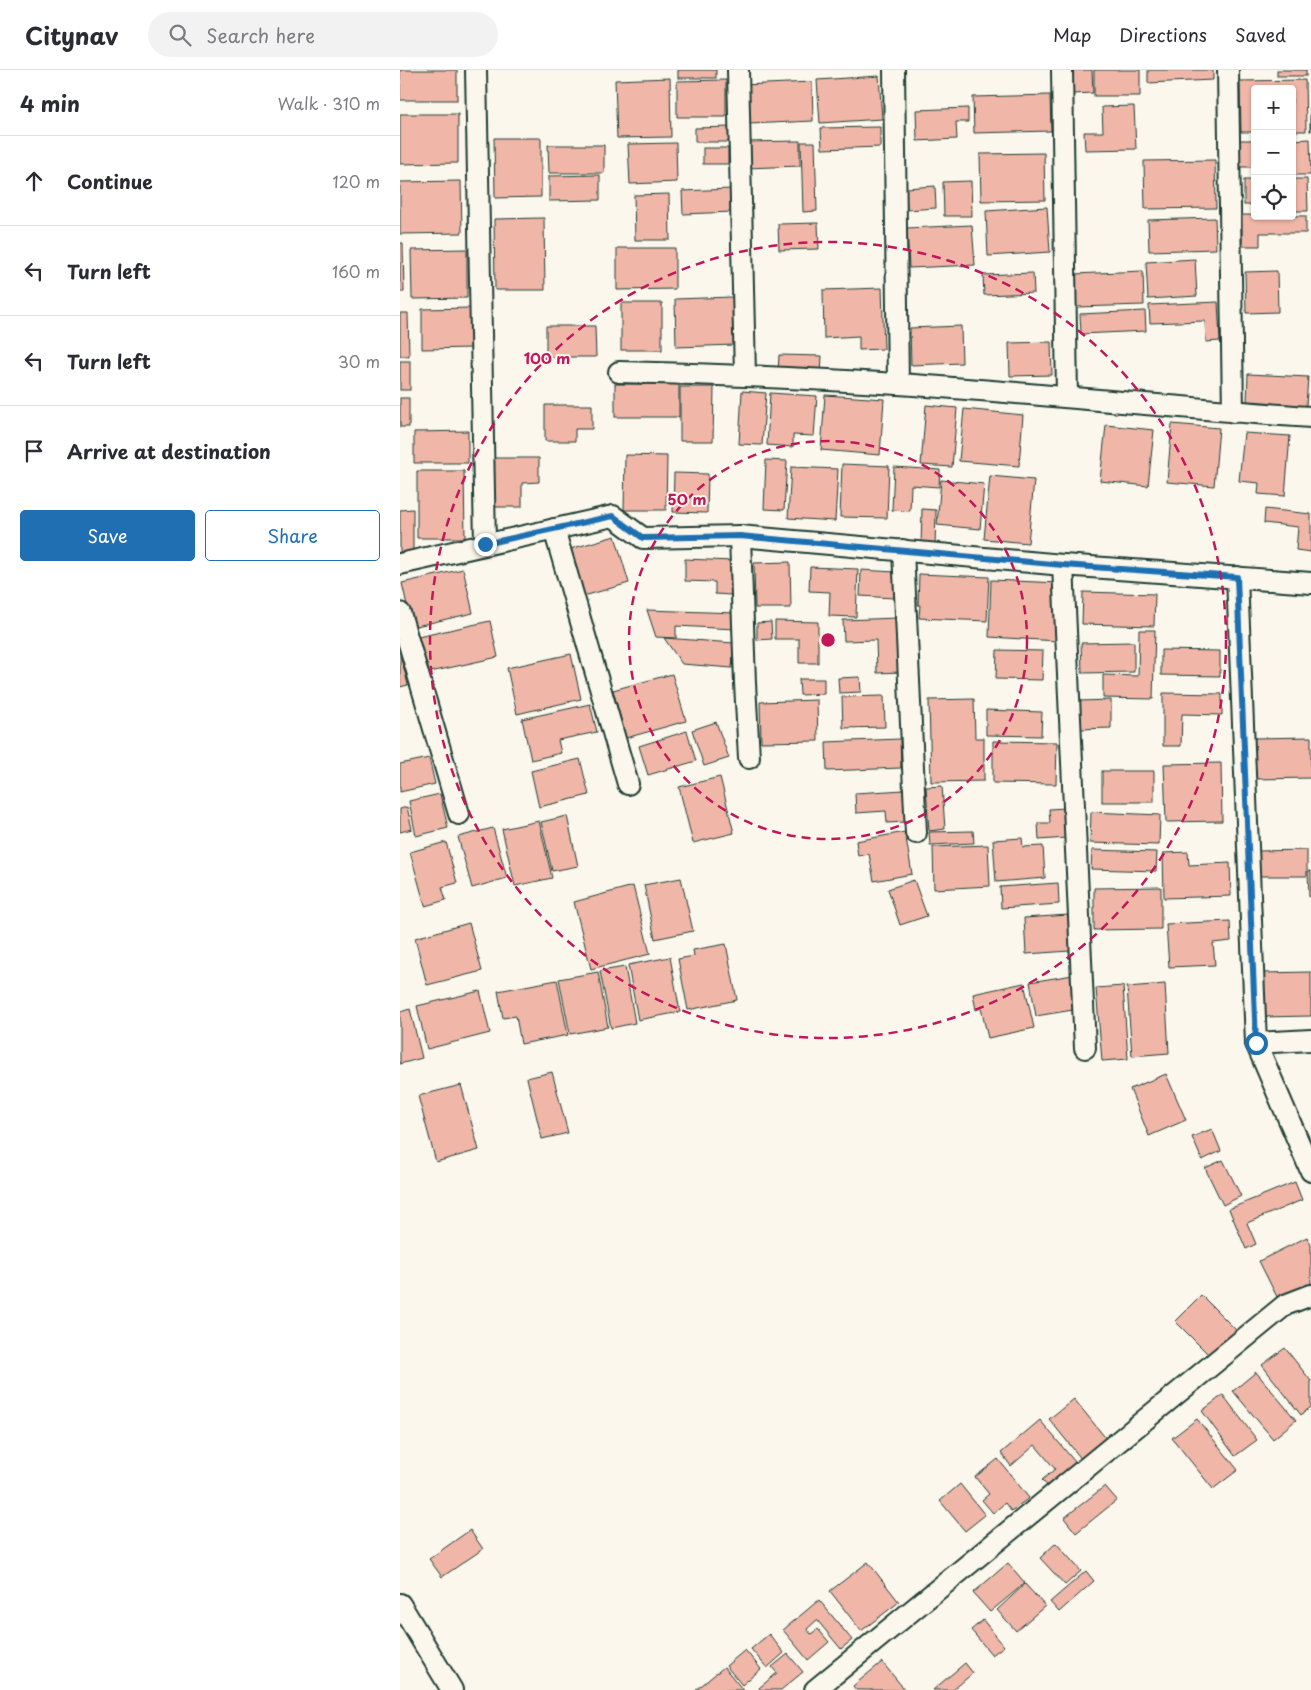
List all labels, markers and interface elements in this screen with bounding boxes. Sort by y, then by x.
search box [148,12,498,57]
text: Citynav [25,17,118,53]
icon: search [166,21,194,49]
text: Search here [206,21,315,49]
text: Map [1053,21,1091,48]
text: Directions [1119,21,1207,48]
text: Saved [1235,21,1286,48]
map controls [1251,85,1296,220]
button: + [1251,85,1296,130]
text: 4 min [20,87,80,119]
text: Walk · 310 m [278,91,380,115]
button: − [1251,130,1296,175]
icon: ahead [20,167,48,195]
text: Continue [67,167,153,195]
text: 120 m [333,169,380,193]
button: locate [1251,175,1296,220]
icon: left [20,257,48,285]
text: Turn left [67,257,151,285]
text: 160 m [332,259,380,283]
text: 100 m [524,346,570,369]
icon: left [20,347,48,375]
text: Turn left [67,347,151,375]
text: 30 m [338,349,380,373]
icon: arrive [20,437,48,465]
text: Arrive at destination [67,437,271,465]
text: 50 m [668,487,706,510]
button: Save [20,510,195,561]
button: Share [205,510,380,561]
route end [474,533,497,556]
centre of rings [819,631,837,649]
route start [1245,1032,1268,1055]

